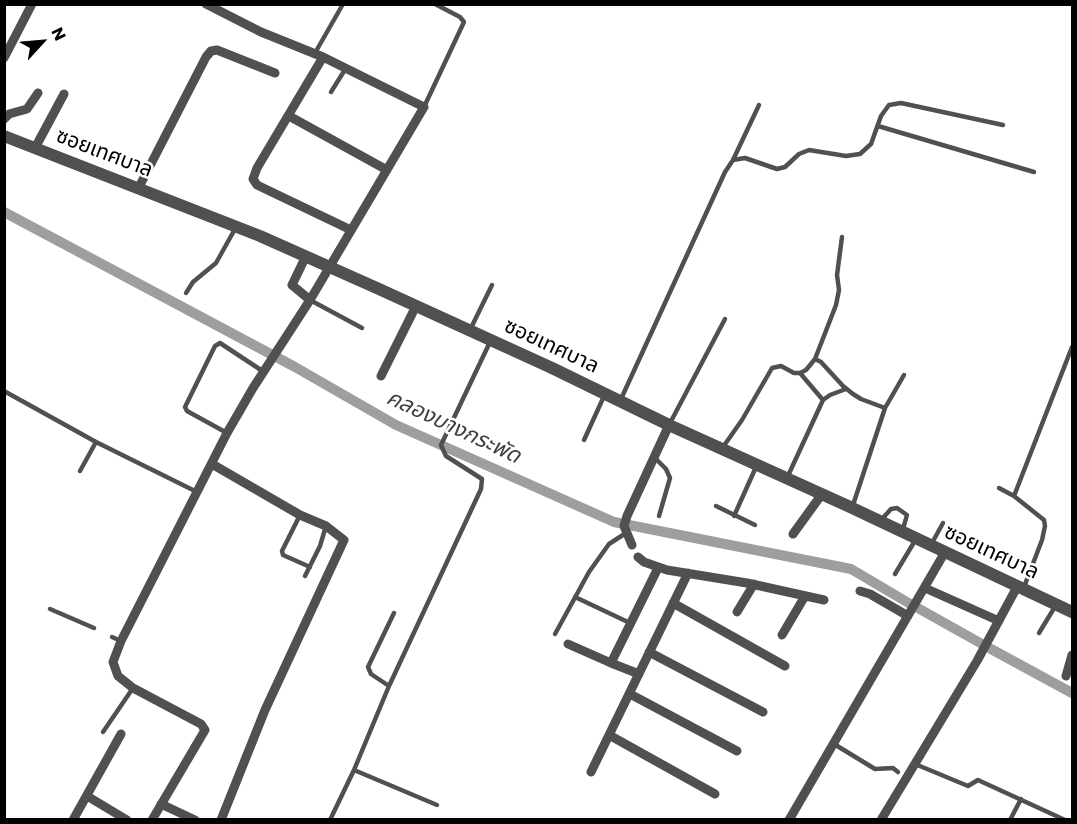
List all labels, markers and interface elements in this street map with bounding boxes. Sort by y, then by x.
north arrow [12,12,72,72]
text: N [46,23,72,44]
street label: ซอยเทศบาล [52,124,156,184]
street label: ซอยเทศบาล [500,314,602,380]
water label: คลองบางกระพัด [382,385,524,471]
street label: ซอยเทศบาล [940,520,1042,586]

